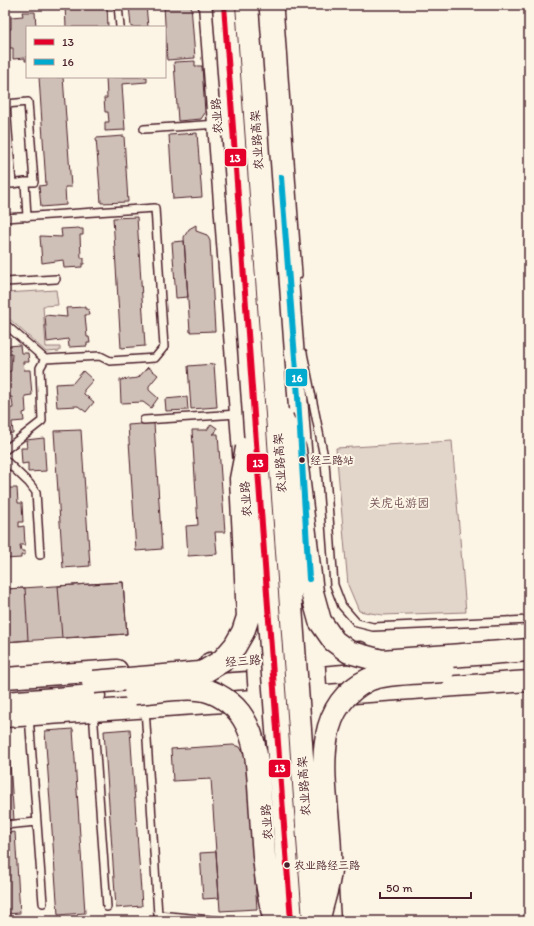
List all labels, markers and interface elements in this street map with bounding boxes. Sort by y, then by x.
legend [26,26,166,78]
text: 13 [62,35,75,49]
text: 16 [62,55,74,69]
street label: 农业路 [209,98,225,134]
street label: 农业路高架 [248,110,266,170]
line badge: 13 [224,148,247,167]
text: 13 [229,152,241,165]
line badge: 16 [285,368,308,387]
text: 16 [292,372,303,385]
street label: 农业路高架 [271,433,289,493]
line badge: 13 [246,453,269,473]
place label: 经三路站 [310,454,354,467]
marker: 经三路站 [297,455,307,465]
text: 13 [252,457,264,470]
street label: 农业路 [238,481,254,517]
park label: 关虎屯游园 [369,496,429,510]
street label: 经三路 [225,653,261,669]
street label: 农业路高架 [295,756,313,816]
line badge: 13 [268,759,291,778]
text: 13 [274,762,286,775]
street label: 农业路 [259,804,275,840]
place label: 农业路经三路 [294,859,360,872]
marker: 农业路经三路 [282,860,292,870]
scale bar [380,874,471,900]
text: 50 m [386,881,412,895]

